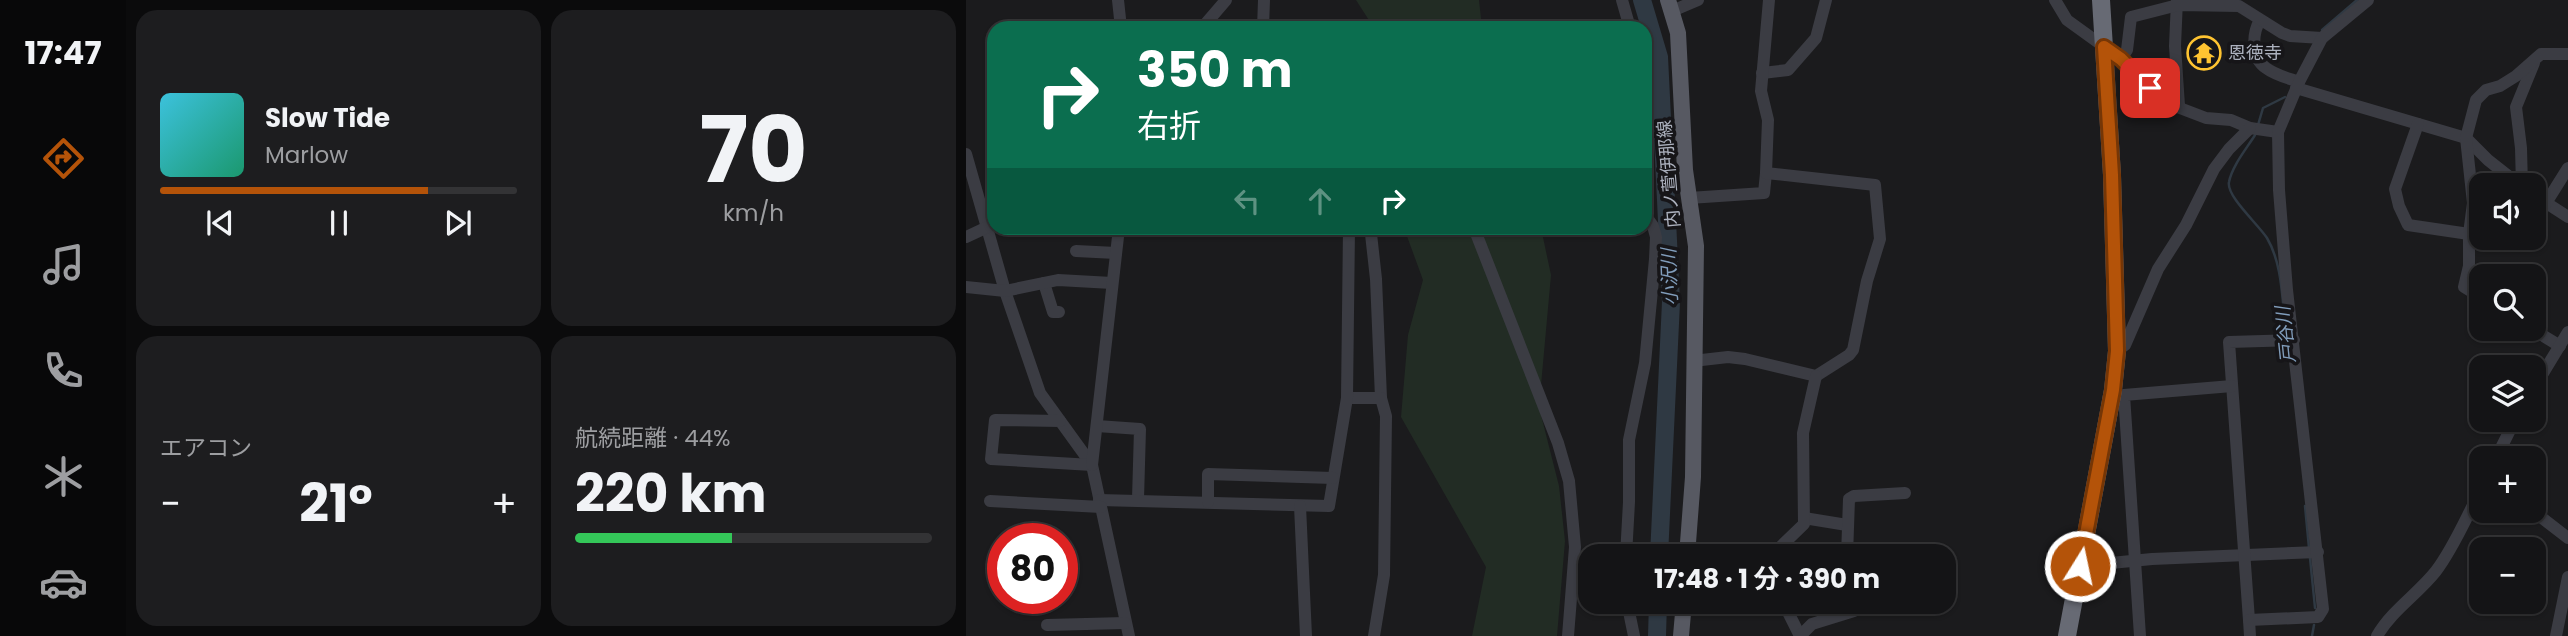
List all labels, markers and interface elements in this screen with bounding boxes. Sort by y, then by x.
text: 17:47 [24,30,102,75]
temple icon: 恩徳寺 [2185,34,2223,72]
text: 350 m [1137,36,1293,104]
place label: 恩徳寺 [2228,40,2282,65]
icon: right [1022,49,1113,140]
pin [2120,58,2180,118]
icon: arrive [2131,69,2169,107]
text: 70 [699,86,808,214]
text: Slow Tide [265,100,390,136]
text: 右折 [1137,103,1201,148]
street label: 内ノ萱伊那線 [1651,119,1686,229]
icon: directions [39,134,88,183]
text: Marlow [265,139,348,171]
map controls [2469,173,2546,614]
button: sound [2469,173,2546,250]
icon: left [1228,182,1266,220]
icon: ahead [1301,182,1339,220]
icon: right [1374,182,1412,220]
text: km/h [723,197,784,229]
icon: previous [201,204,239,242]
icon: pause [320,204,358,242]
icon: next [439,204,477,242]
icon: music [39,240,88,289]
water label: 小沢川 [1655,246,1684,306]
button: search [2469,264,2546,341]
water label: 戸谷川 [2269,303,2302,365]
icon: phone [39,346,88,395]
button: layers [2469,355,2546,432]
text: 航続距離 · 44% [575,422,731,454]
text: エアコン [160,432,252,464]
button: + [2469,446,2546,523]
icon: climate [39,452,88,501]
text: 220 km [575,457,767,530]
text: 21° [299,467,373,540]
text: − [160,477,181,530]
text: + [491,477,517,530]
speed limit sign: 80 [987,523,1078,614]
position arrow [2043,529,2117,603]
button: − [2469,537,2546,614]
icon: car [39,558,88,607]
text: 17:48 · 1 分 · 390 m [1654,561,1880,597]

